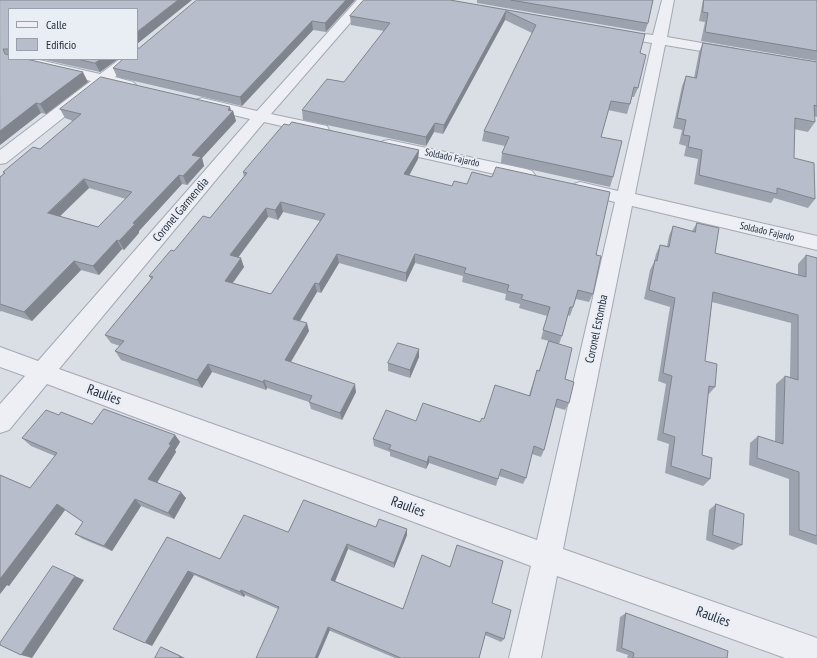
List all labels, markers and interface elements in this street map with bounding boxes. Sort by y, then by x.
legend [8,8,138,60]
text: Calle [46,17,67,32]
text: Edificio [46,37,76,52]
street label: Soldado Fajardo [424,146,480,170]
street label: Coronel Garmendia [150,175,212,245]
street label: Soldado Fajardo [739,220,795,244]
street label: Coronel Estomba [583,293,611,365]
street label: Raulíes [85,381,123,409]
street label: Raulíes [389,493,427,521]
street label: Raulíes [694,603,732,631]

